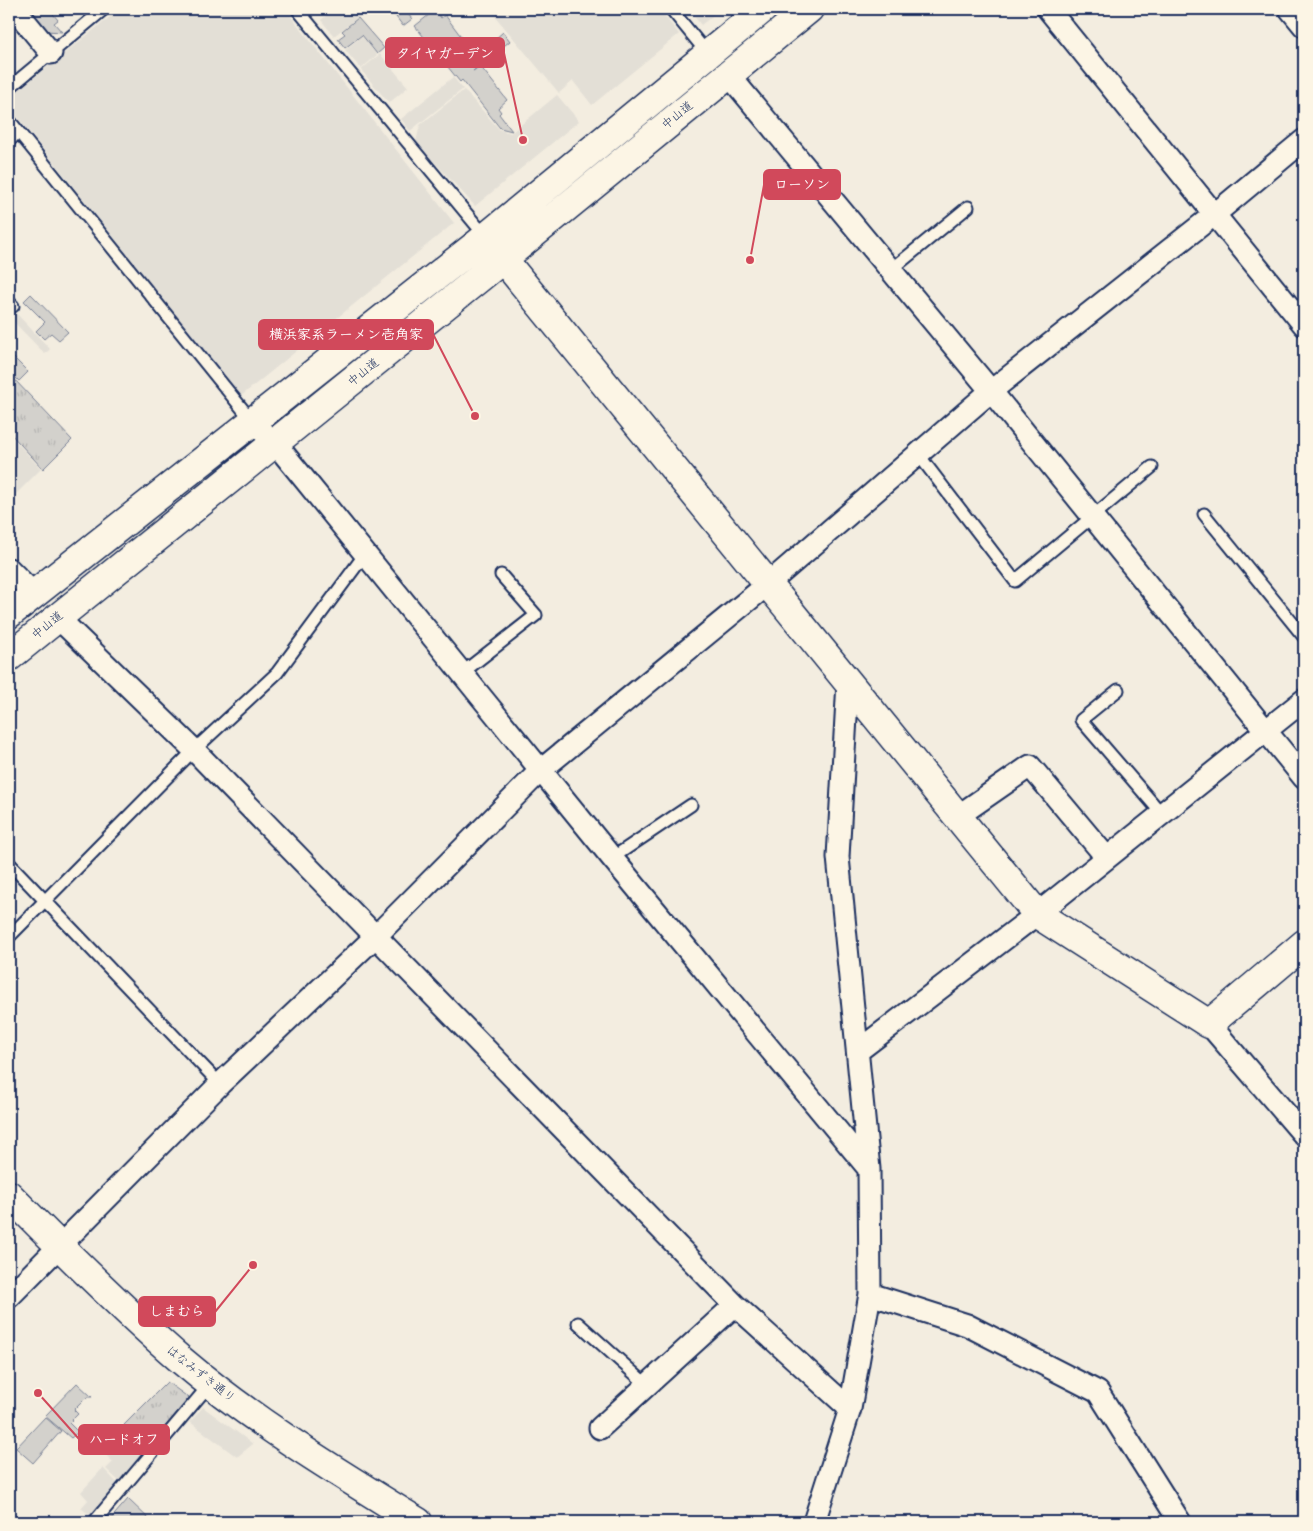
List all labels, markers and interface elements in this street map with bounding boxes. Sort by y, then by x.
callout: タイヤガーデン [386,38,504,67]
text: タイヤガーデン [396,42,494,63]
street label: 中山道 [657,96,696,133]
callout: ローソン [764,170,840,199]
text: ローソン [774,173,830,194]
callout: 横浜家系ラーメン壱角家 [259,320,433,349]
text: 横浜家系ラーメン壱角家 [269,323,423,344]
street label: 中山道 [343,353,382,390]
street label: 中山道 [27,606,66,643]
callout: しまむら [139,1297,215,1326]
text: しまむら [149,1300,205,1321]
street label: はなみずき通り [163,1340,240,1406]
callout: ハードオフ [79,1425,169,1454]
text: ハードオフ [89,1428,159,1449]

